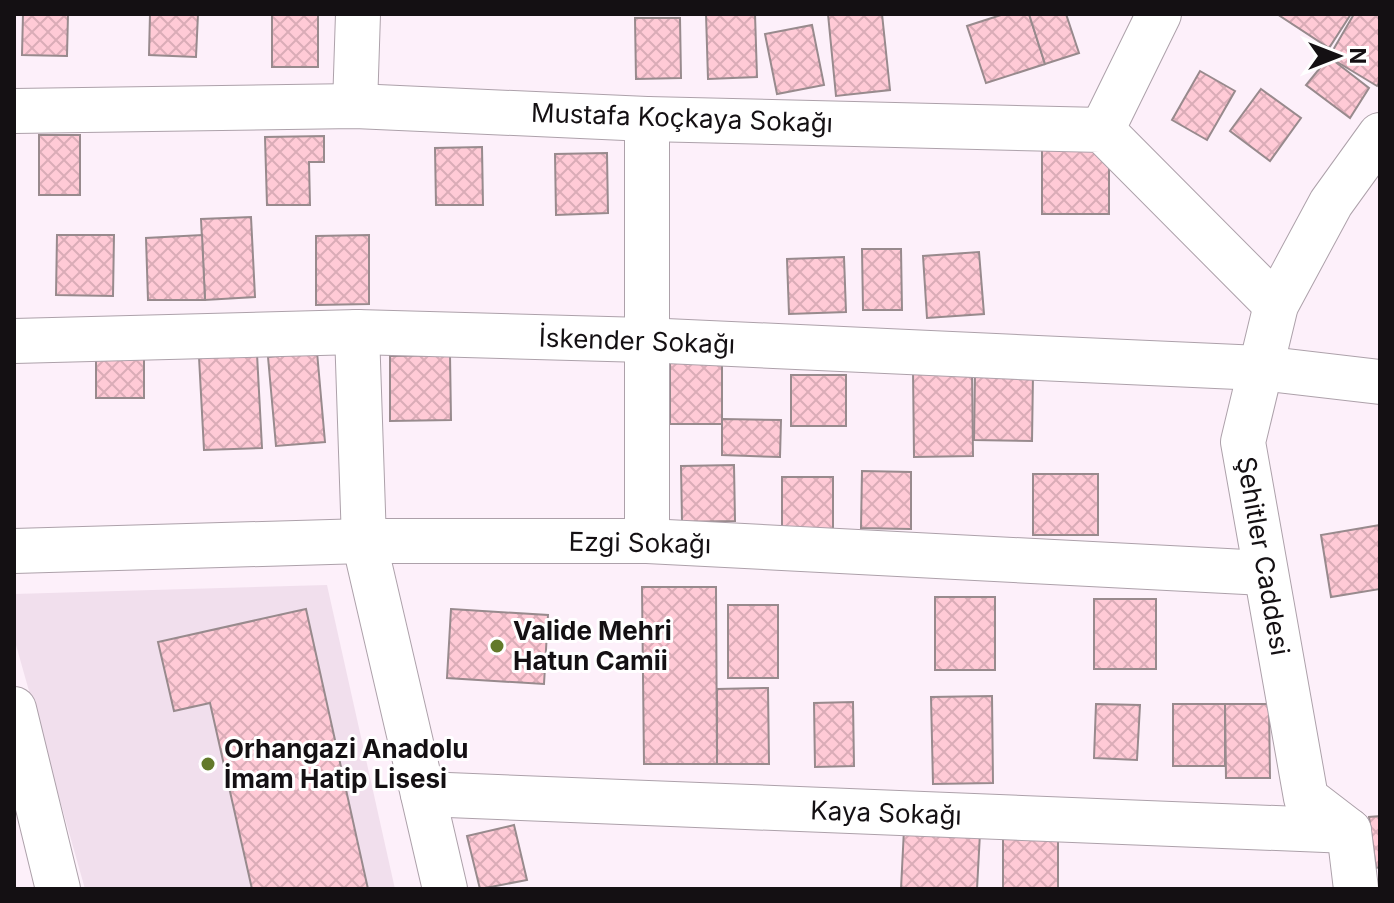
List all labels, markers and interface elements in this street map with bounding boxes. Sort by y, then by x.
north arrow [1298,16,1378,96]
text: N [1345,48,1371,64]
street label: Mustafa Koçkaya Sokağı [531,97,834,138]
street label: İskender Sokağı [538,322,736,359]
street label: Şehitler Caddesi [1231,454,1296,658]
street label: Ezgi Sokağı [568,526,712,559]
place label: Valide Mehri Hatun Camii [513,615,672,676]
marker: Valide Mehri Hatun Camii [488,637,506,655]
place label: Orhangazi Anadolu İmam Hatip Lisesi [224,733,468,794]
marker: Orhangazi Anadolu İmam Hatip Lisesi [199,755,217,773]
street label: Kaya Sokağı [810,794,962,831]

